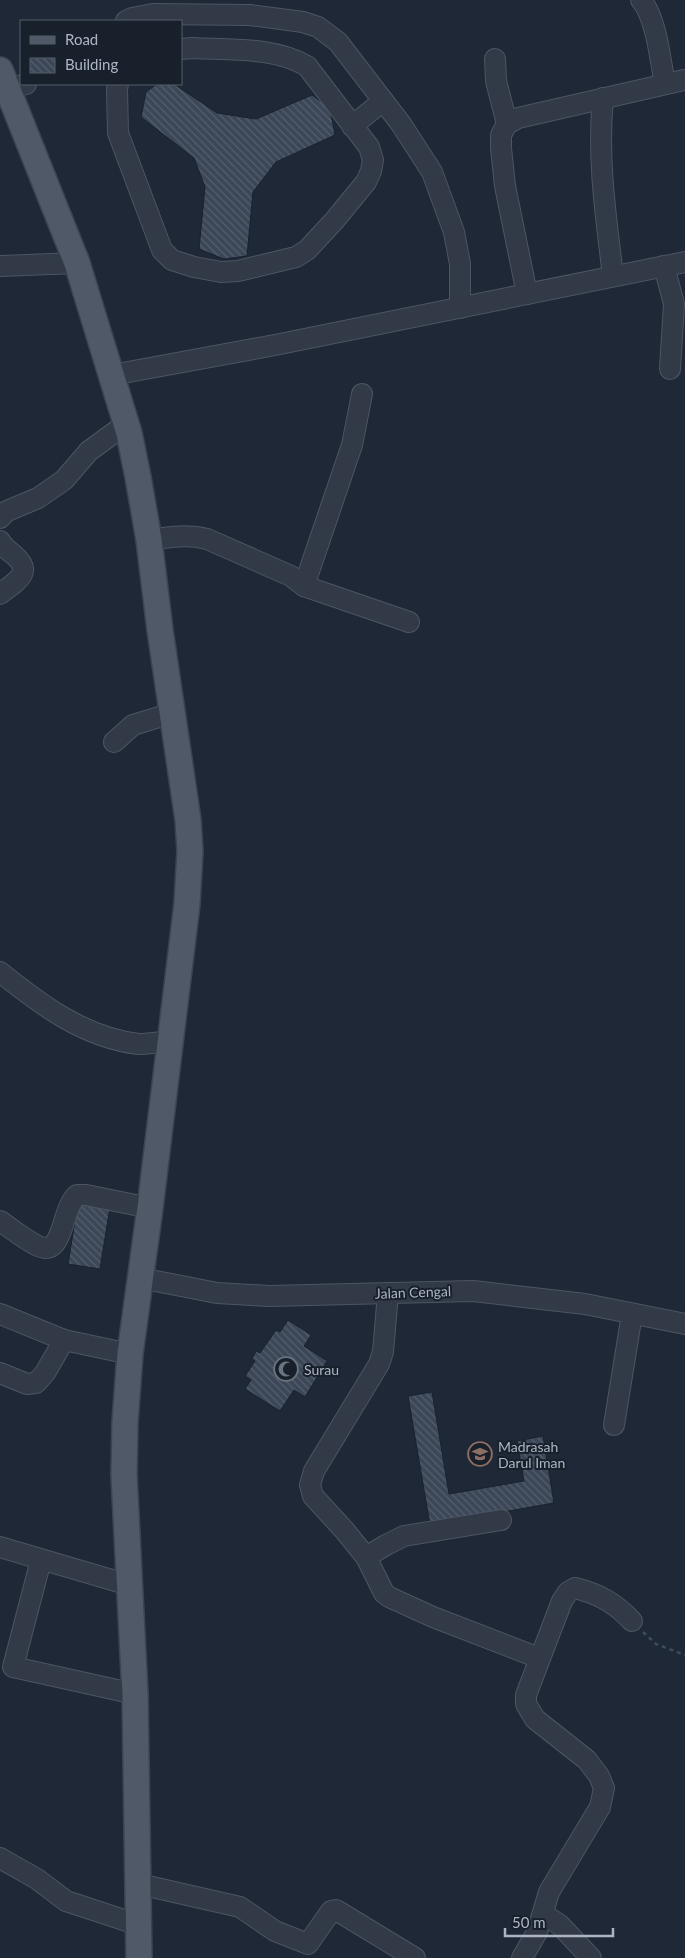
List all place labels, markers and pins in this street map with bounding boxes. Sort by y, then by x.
mosque icon: Surau [273,1356,299,1382]
place label: Surau [304,1361,339,1378]
place label: Madrasah Darul Iman [498,1438,565,1471]
school or university icon: Madrasah Darul Iman [467,1441,493,1467]

